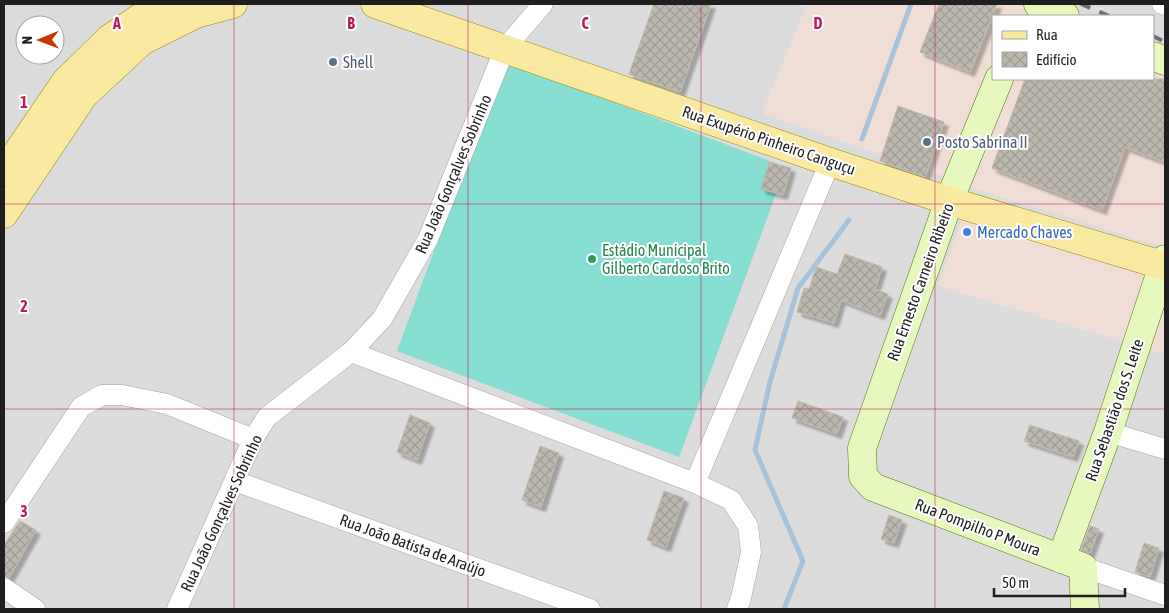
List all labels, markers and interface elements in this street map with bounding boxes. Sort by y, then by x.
text: A [112,14,121,32]
text: B [347,14,355,32]
text: C [581,14,589,32]
text: D [814,14,823,32]
north arrow [15,15,65,65]
legend [992,15,1154,80]
text: Rua [1036,26,1058,43]
text: N [19,36,35,44]
text: Edifício [1036,51,1077,68]
place label: Shell [343,53,374,71]
marker: Shell [327,56,339,68]
street label: Rua João Gonçalves Sobrinho [411,92,496,257]
text: 1 [20,93,28,111]
street label: Rua Exupério Pinheiro Canguçu [680,102,858,179]
place label: Posto Sabrina II [937,133,1028,151]
marker: Posto Sabrina II [921,136,933,148]
street label: Rua Ernesto Carneiro Ribeiro [883,201,957,363]
place label: Mercado Chaves [977,223,1072,241]
marker: Mercado Chaves [961,226,973,238]
place label: Estádio Municipal Gilberto Cardoso Brito [602,241,730,277]
marker: Estádio Municipal Gilberto Cardoso Brito [586,253,598,265]
text: 2 [20,297,28,315]
street label: Rua Sebastião dos S. Leite [1081,337,1147,483]
street label: Rua João Gonçalves Sobrinho [177,432,266,595]
street label: Rua Pompilho P Moura [912,495,1043,560]
text: 3 [20,502,28,520]
street label: Rua João Batista de Araújo [337,510,488,581]
scale bar [994,566,1125,598]
text: 50 m [1002,574,1029,591]

